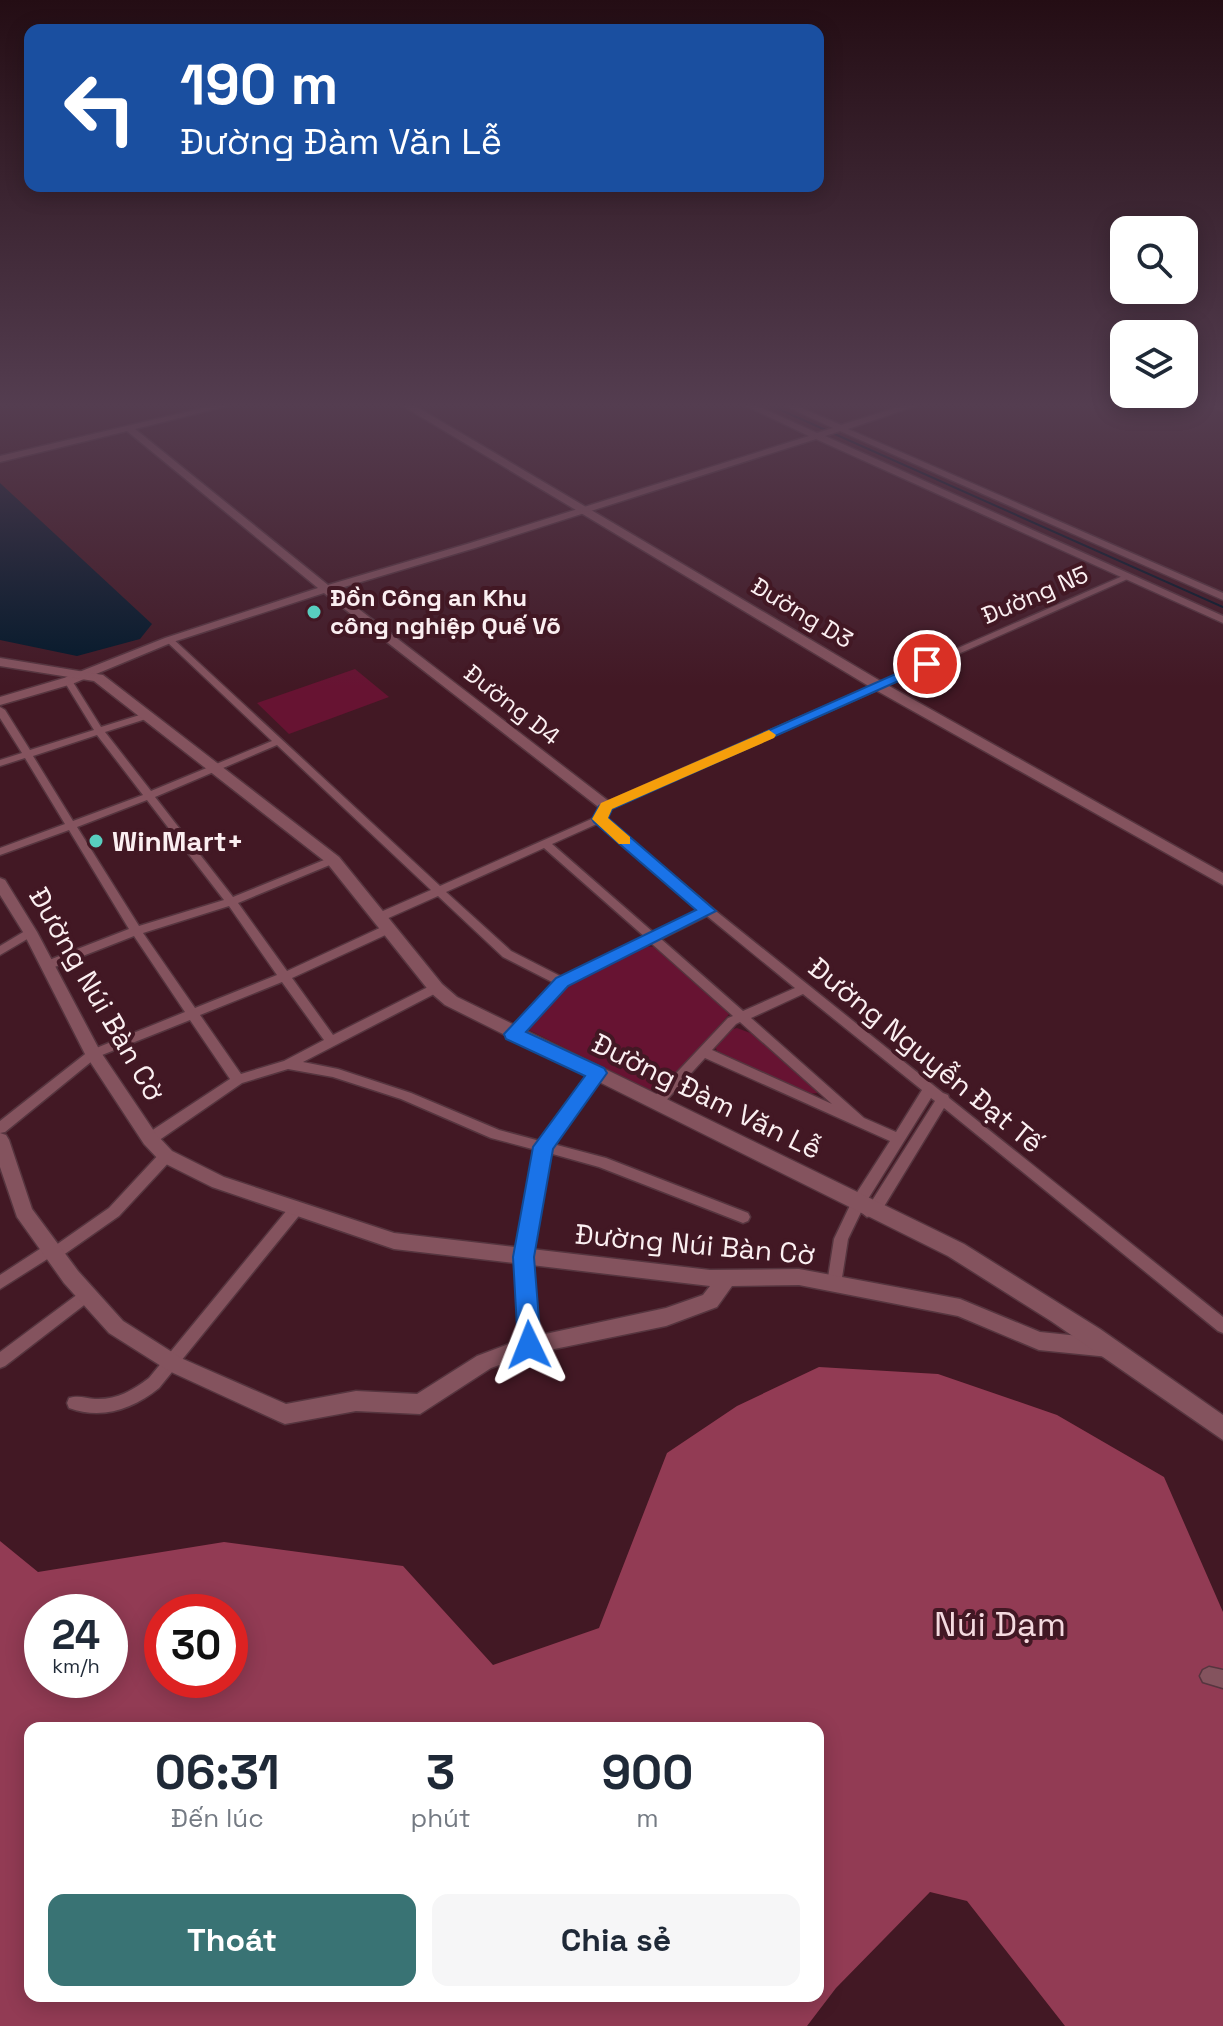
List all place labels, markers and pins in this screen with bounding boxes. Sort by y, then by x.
place label: Đồn Công an Khu công nghiệp Quế Võ [330,582,561,641]
marker: Đồn Công an Khu công nghiệp Quế Võ [305,603,323,621]
pin [893,630,961,698]
place label: WinMart+ [112,823,244,859]
marker: WinMart+ [87,832,105,850]

